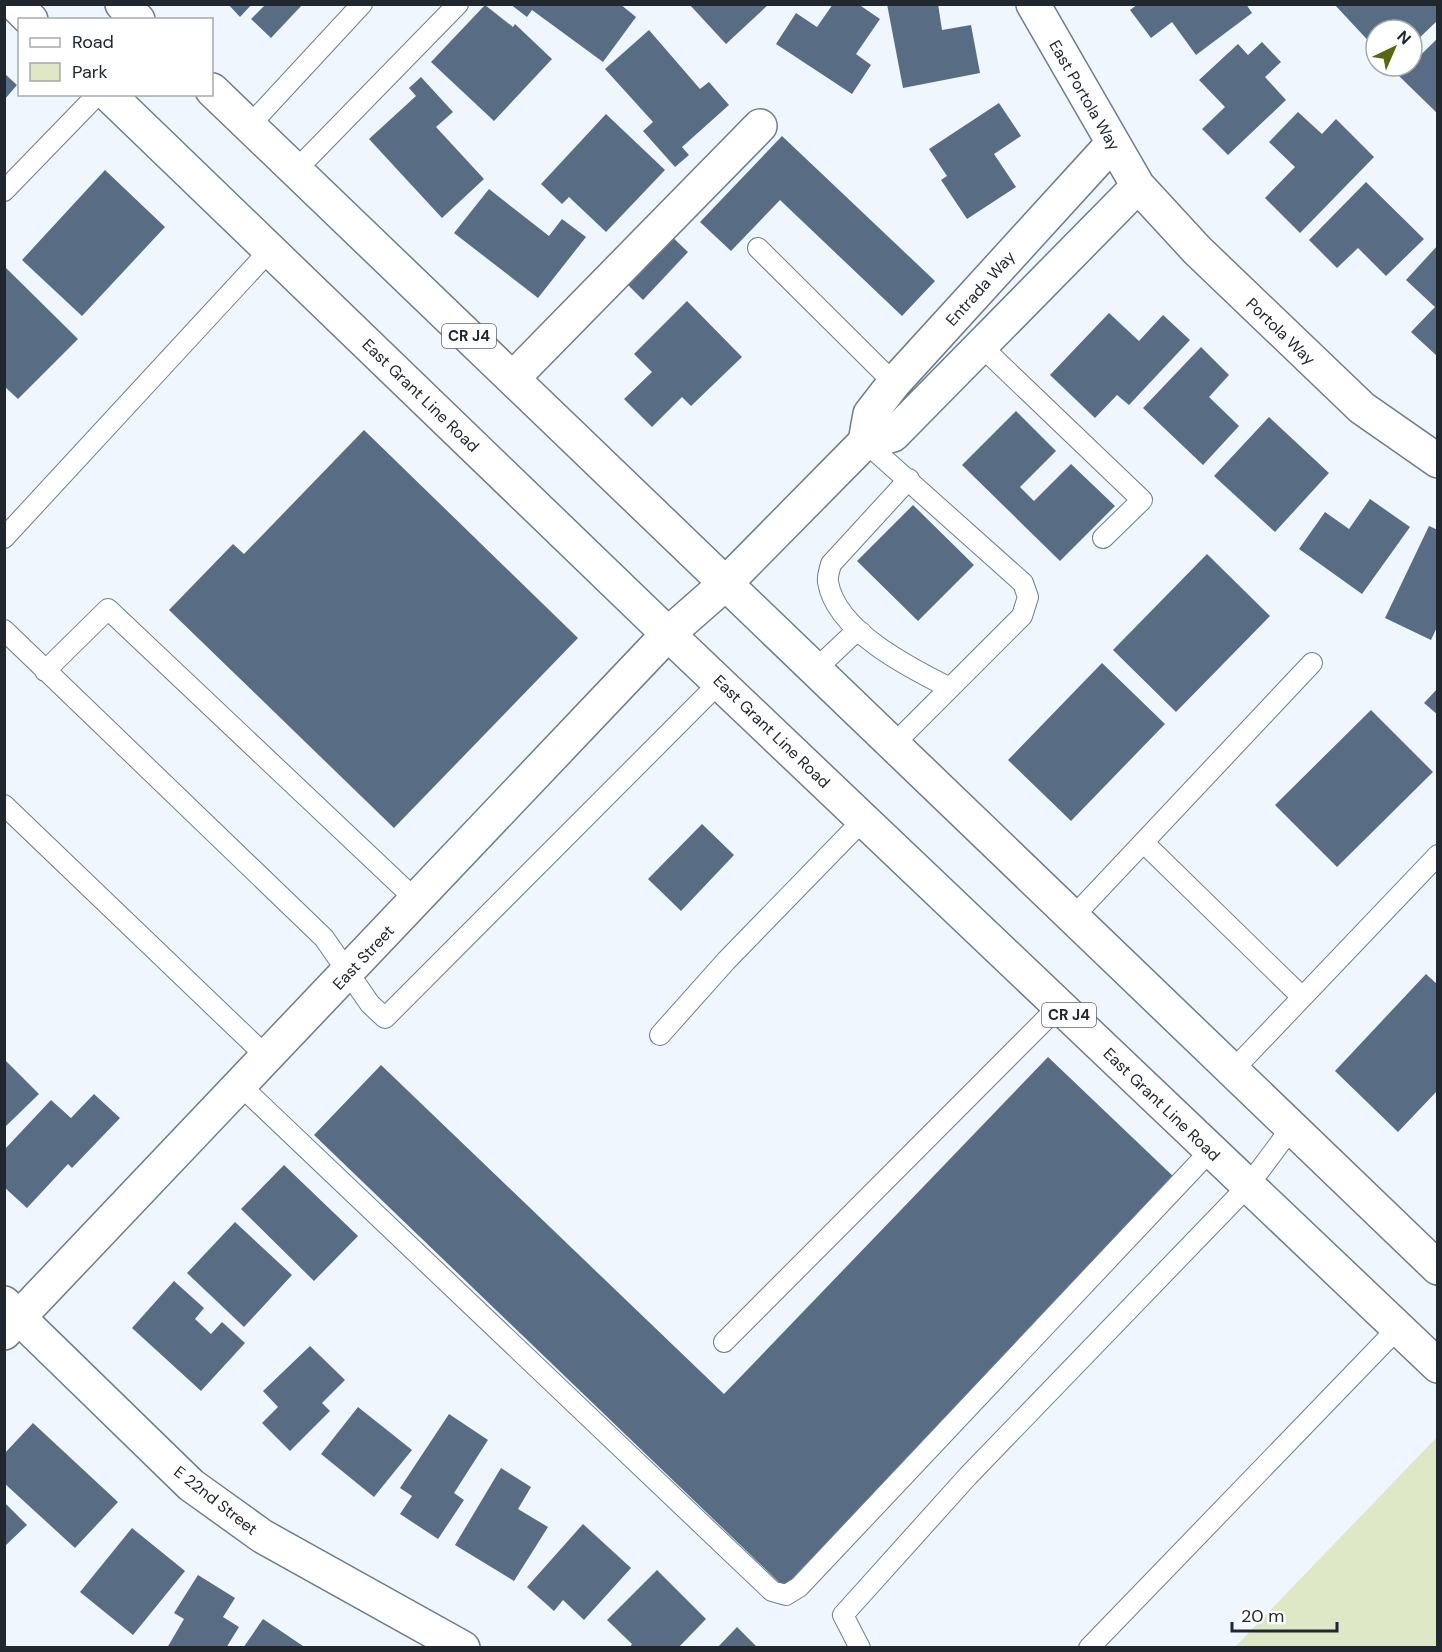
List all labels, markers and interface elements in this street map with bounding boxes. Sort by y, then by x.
legend [18,18,213,96]
north arrow [1364,18,1424,78]
text: N [1393,26,1416,49]
text: Road [72,30,114,54]
street label: East Portola Way [1044,36,1125,154]
text: Park [72,60,108,84]
street label: Entrada Way [941,246,1020,330]
street label: Portola Way [1242,293,1320,370]
road number: CR J4 [442,324,496,348]
street label: East Grant Line Road [358,334,484,457]
street label: East Grant Line Road [709,670,835,793]
street label: East Street [328,920,399,994]
road number: CR J4 [1042,1003,1096,1027]
street label: East Grant Line Road [1099,1043,1225,1166]
street label: E 22nd Street [170,1461,262,1540]
scale bar [1232,1595,1337,1633]
text: 20 m [1241,1604,1284,1628]

